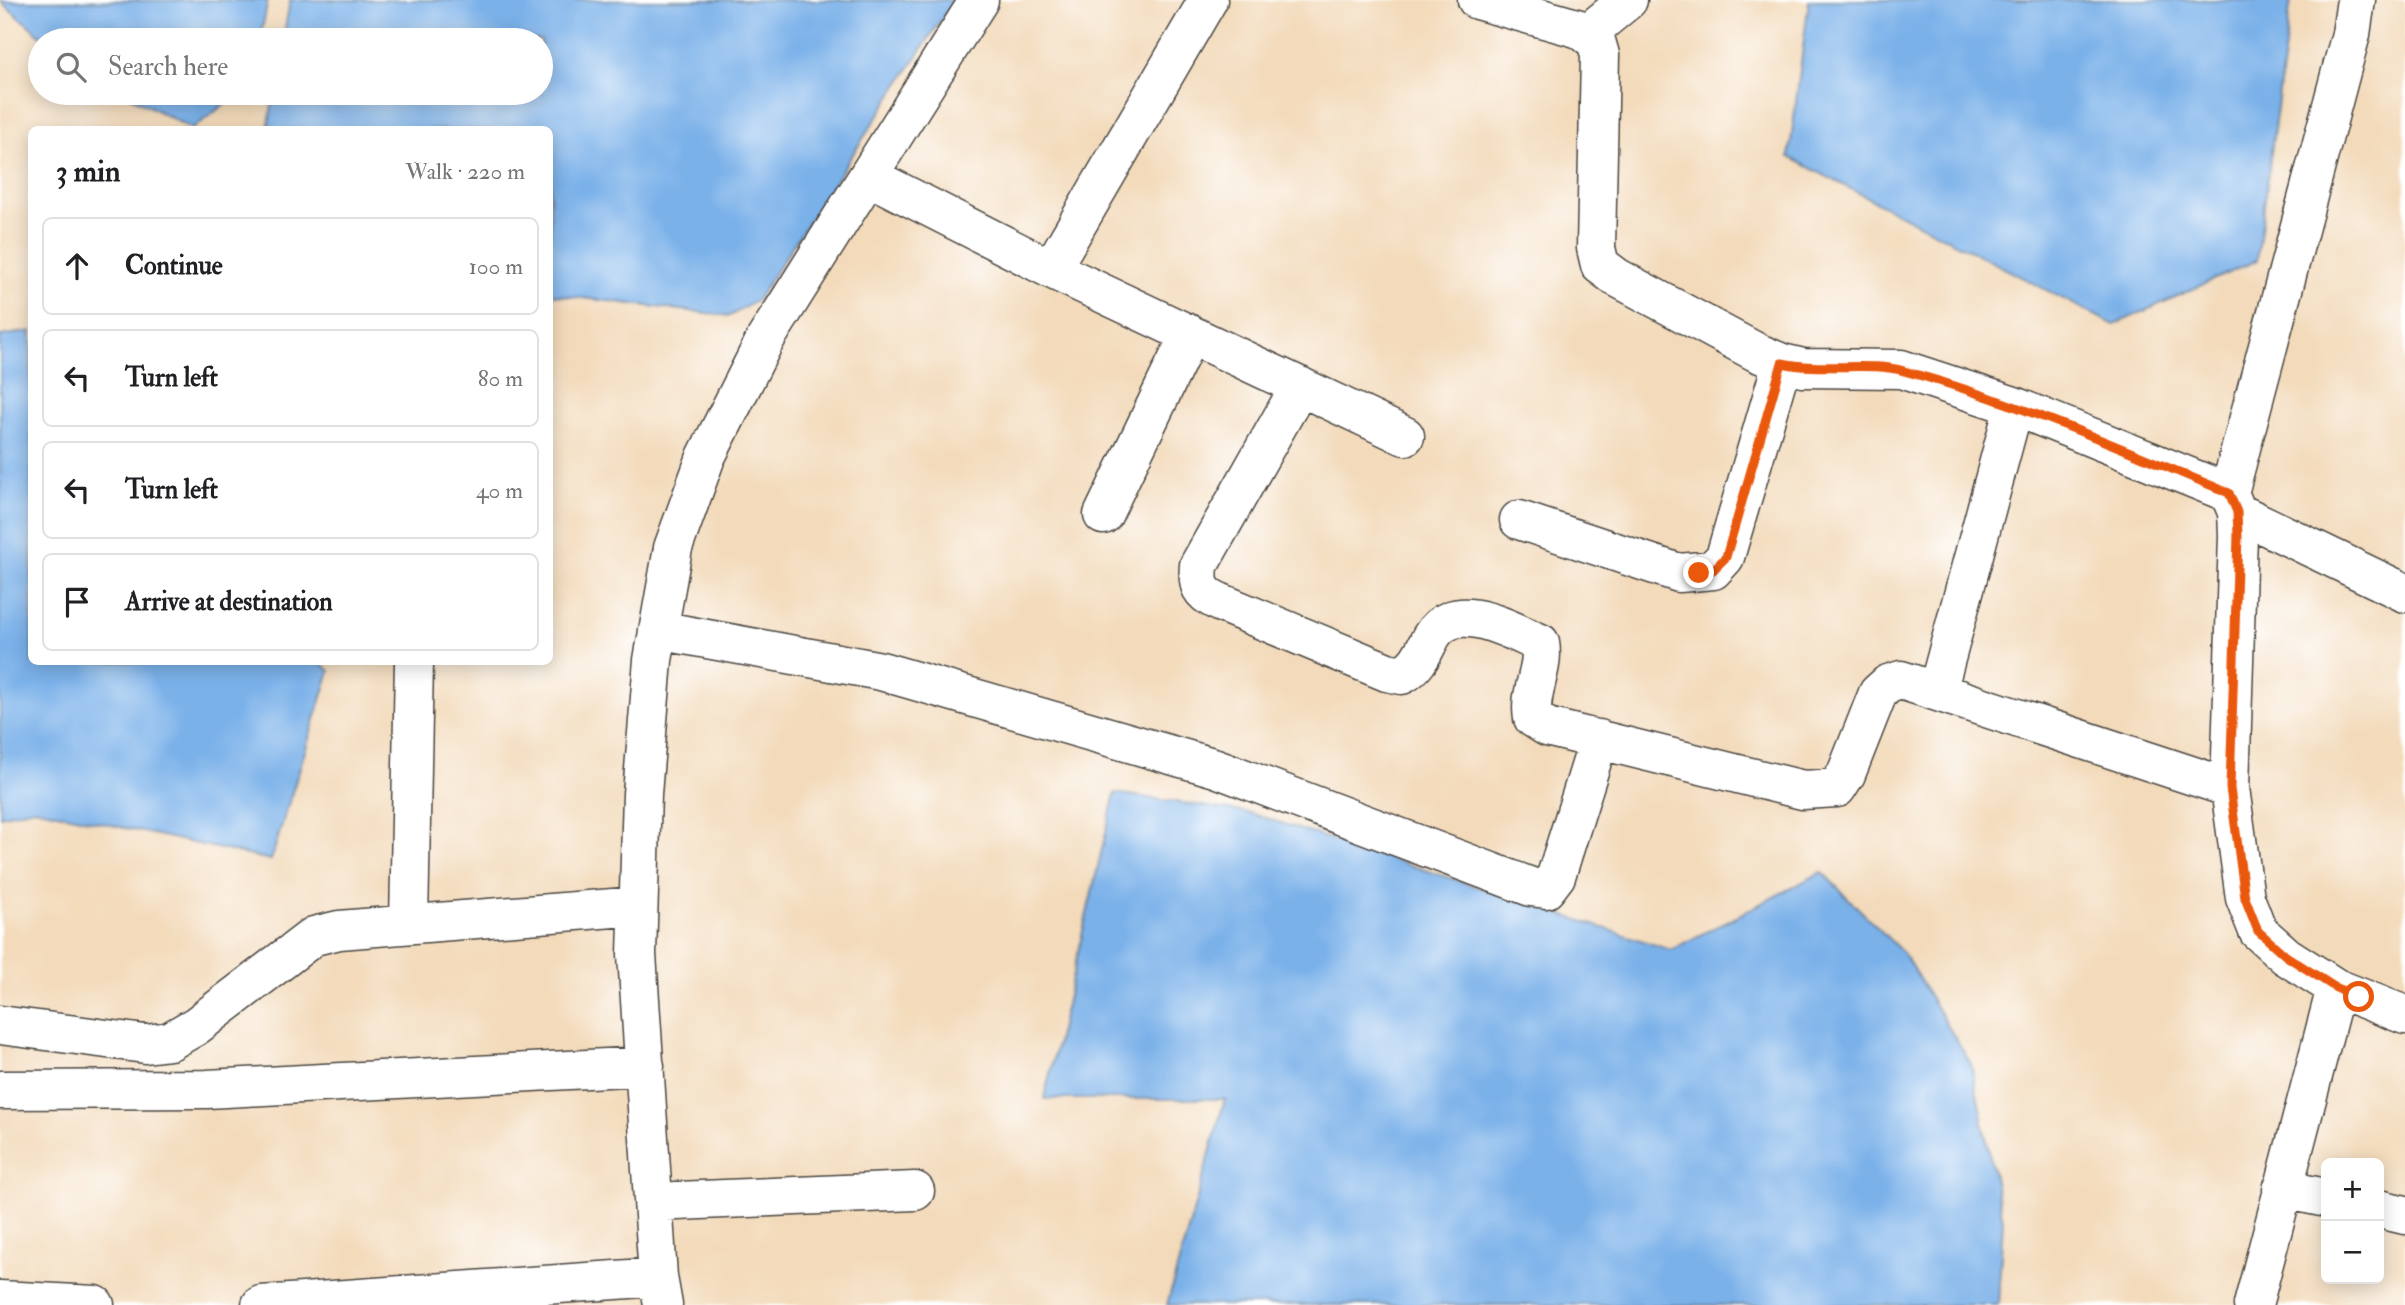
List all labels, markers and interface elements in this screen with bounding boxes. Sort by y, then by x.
search box [28,28,553,105]
icon: search [52,48,90,86]
text: Search here [108,51,228,83]
text: 3 min [56,153,121,190]
text: Walk · 220 m [405,157,525,186]
icon: ahead [58,247,96,285]
text: Continue [125,250,223,282]
text: 100 m [469,252,523,281]
icon: left [58,359,96,397]
text: Turn left [125,362,218,394]
text: 80 m [478,364,523,393]
icon: left [58,471,96,509]
text: Turn left [125,474,218,506]
text: 40 m [476,476,523,505]
route end [1683,557,1714,588]
icon: arrive [58,583,96,621]
text: Arrive at destination [125,586,333,618]
route start [2343,981,2374,1012]
map controls [2321,1158,2384,1284]
button: + [2321,1158,2384,1221]
button: − [2321,1221,2384,1284]

